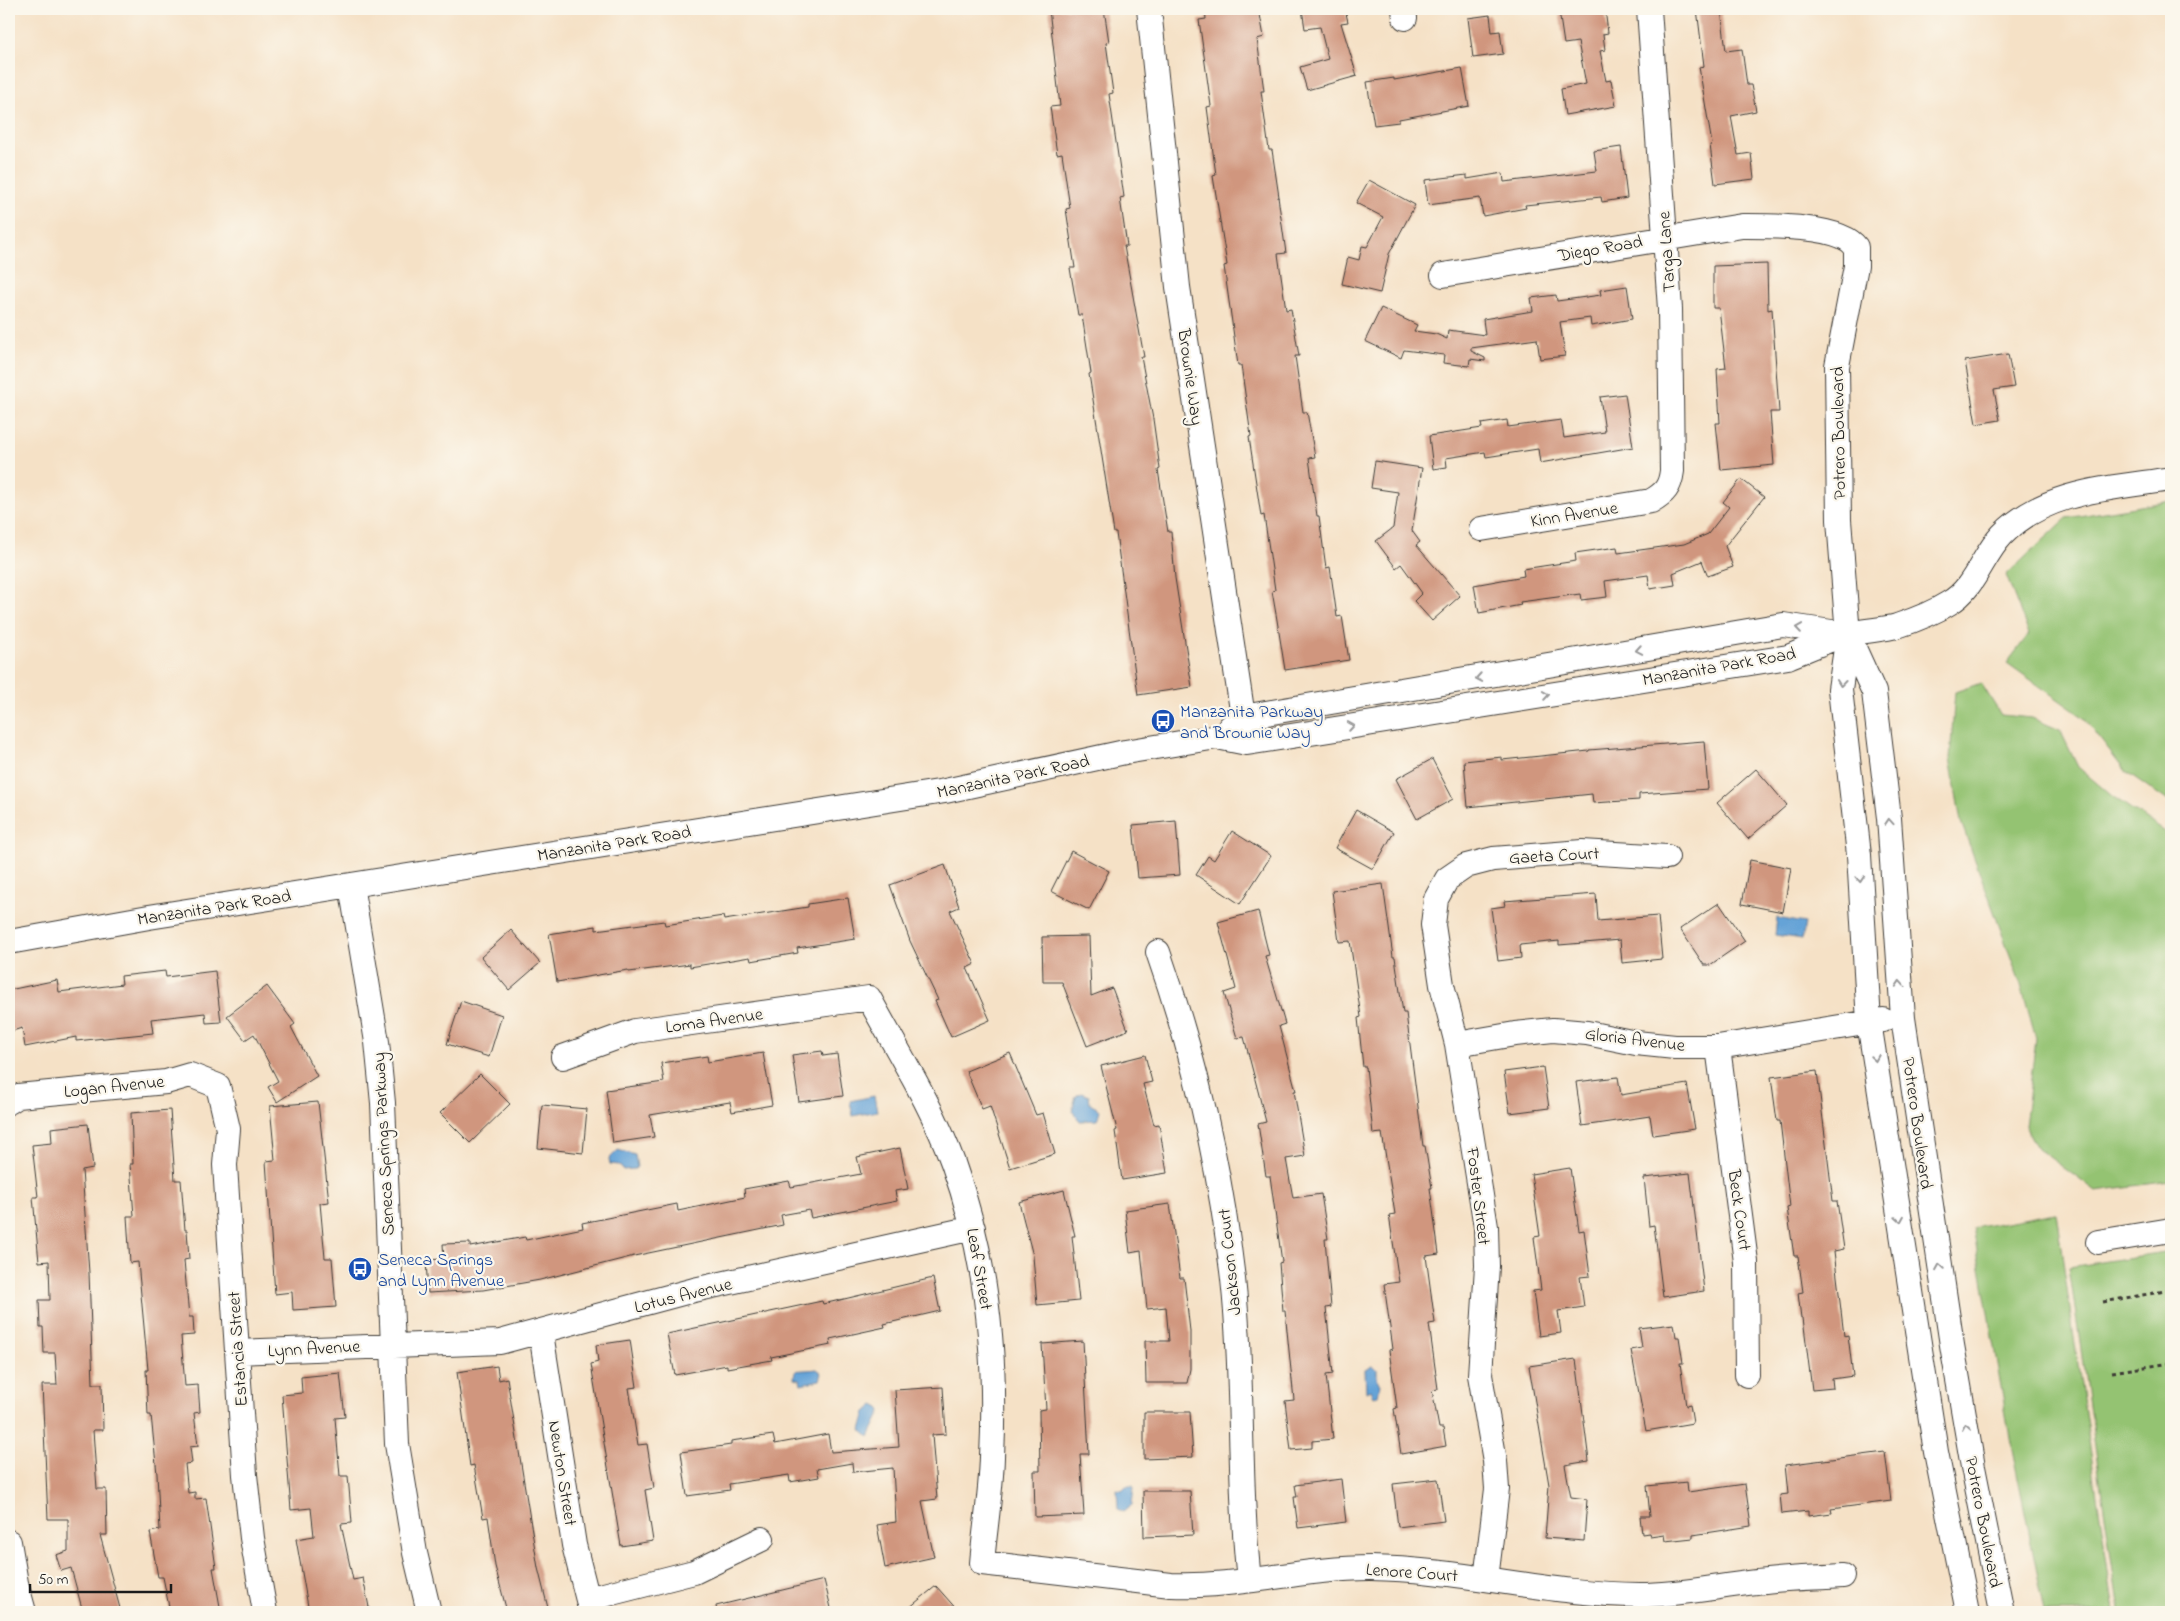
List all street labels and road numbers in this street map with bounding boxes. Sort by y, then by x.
street label: Targa Lane [1652,209,1685,293]
street label: Diego Road [1555,230,1645,271]
street label: Brownie Way [1169,326,1209,427]
street label: Potrero Boulevard [1826,366,1854,500]
street label: Kinn Avenue [1529,496,1621,536]
street label: Manzanita Park Road [1641,642,1798,694]
street label: Manzanita Park Road [935,749,1092,807]
street label: Manzanita Park Road [536,820,693,870]
street label: Gaeta Court [1508,842,1600,872]
street label: Manzanita Park Road [136,884,293,934]
street label: Loma Avenue [664,1002,766,1042]
street label: Gloria Avenue [1583,1022,1687,1060]
street label: Seneca Springs Parkway [367,1051,404,1236]
street label: Potrero Boulevard [1894,1056,1938,1191]
street label: Logan Avenue [63,1070,167,1107]
street label: Foster Street [1458,1145,1496,1247]
street label: Beck Court [1719,1167,1757,1253]
street label: Jackson Court [1212,1207,1250,1317]
street label: Leaf Street [958,1226,998,1312]
street label: Lotus Avenue [632,1272,736,1322]
street label: Estancia Street [222,1290,256,1407]
street label: Lynn Avenue [267,1335,362,1365]
street label: Newton Street [540,1419,582,1528]
street label: Potrero Boulevard [1957,1455,2007,1590]
street label: Lenore Court [1365,1558,1459,1590]

